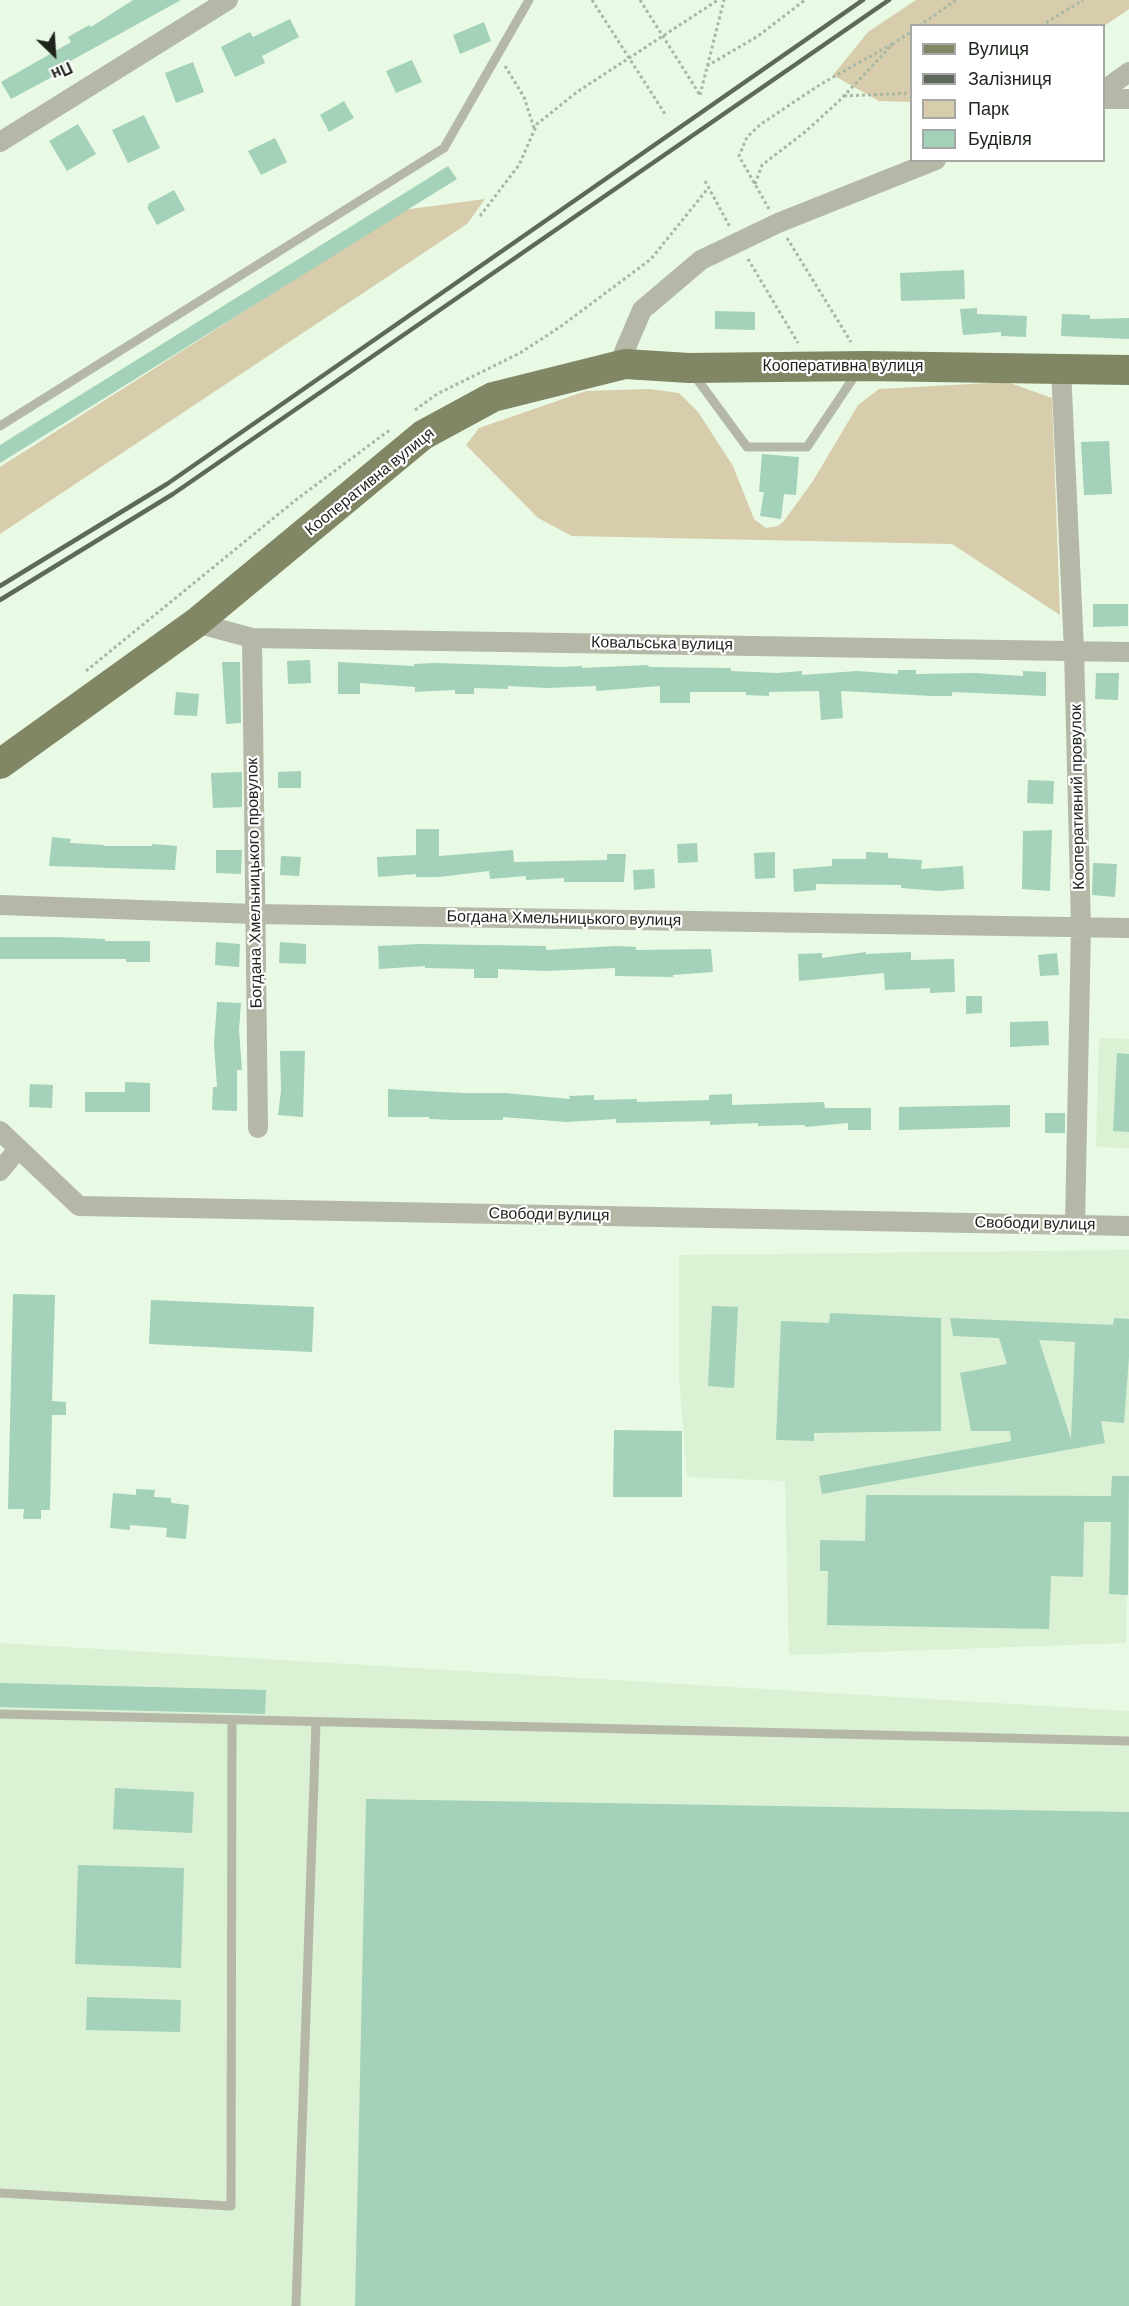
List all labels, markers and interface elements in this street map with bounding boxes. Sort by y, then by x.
north arrow [24,24,84,84]
legend [910,24,1105,162]
text: Вулиця [968,39,1029,59]
text: Пн [49,59,75,83]
text: Залізниця [968,69,1052,89]
text: Парк [968,99,1009,119]
text: Будівля [968,129,1032,149]
street label: Кооперативна вулиця [763,357,923,377]
street label: Кооперативна вулиця [301,424,439,540]
street label: Ковальська вулиця [591,633,733,655]
street label: Кооперативний провулок [1067,704,1089,890]
street label: Богдана Хмельницького провулок [243,758,267,1008]
street label: Богдана Хмельницького вулиця [446,907,682,931]
street label: Свободи вулиця [488,1204,610,1226]
street label: Свободи вулиця [974,1213,1096,1235]

